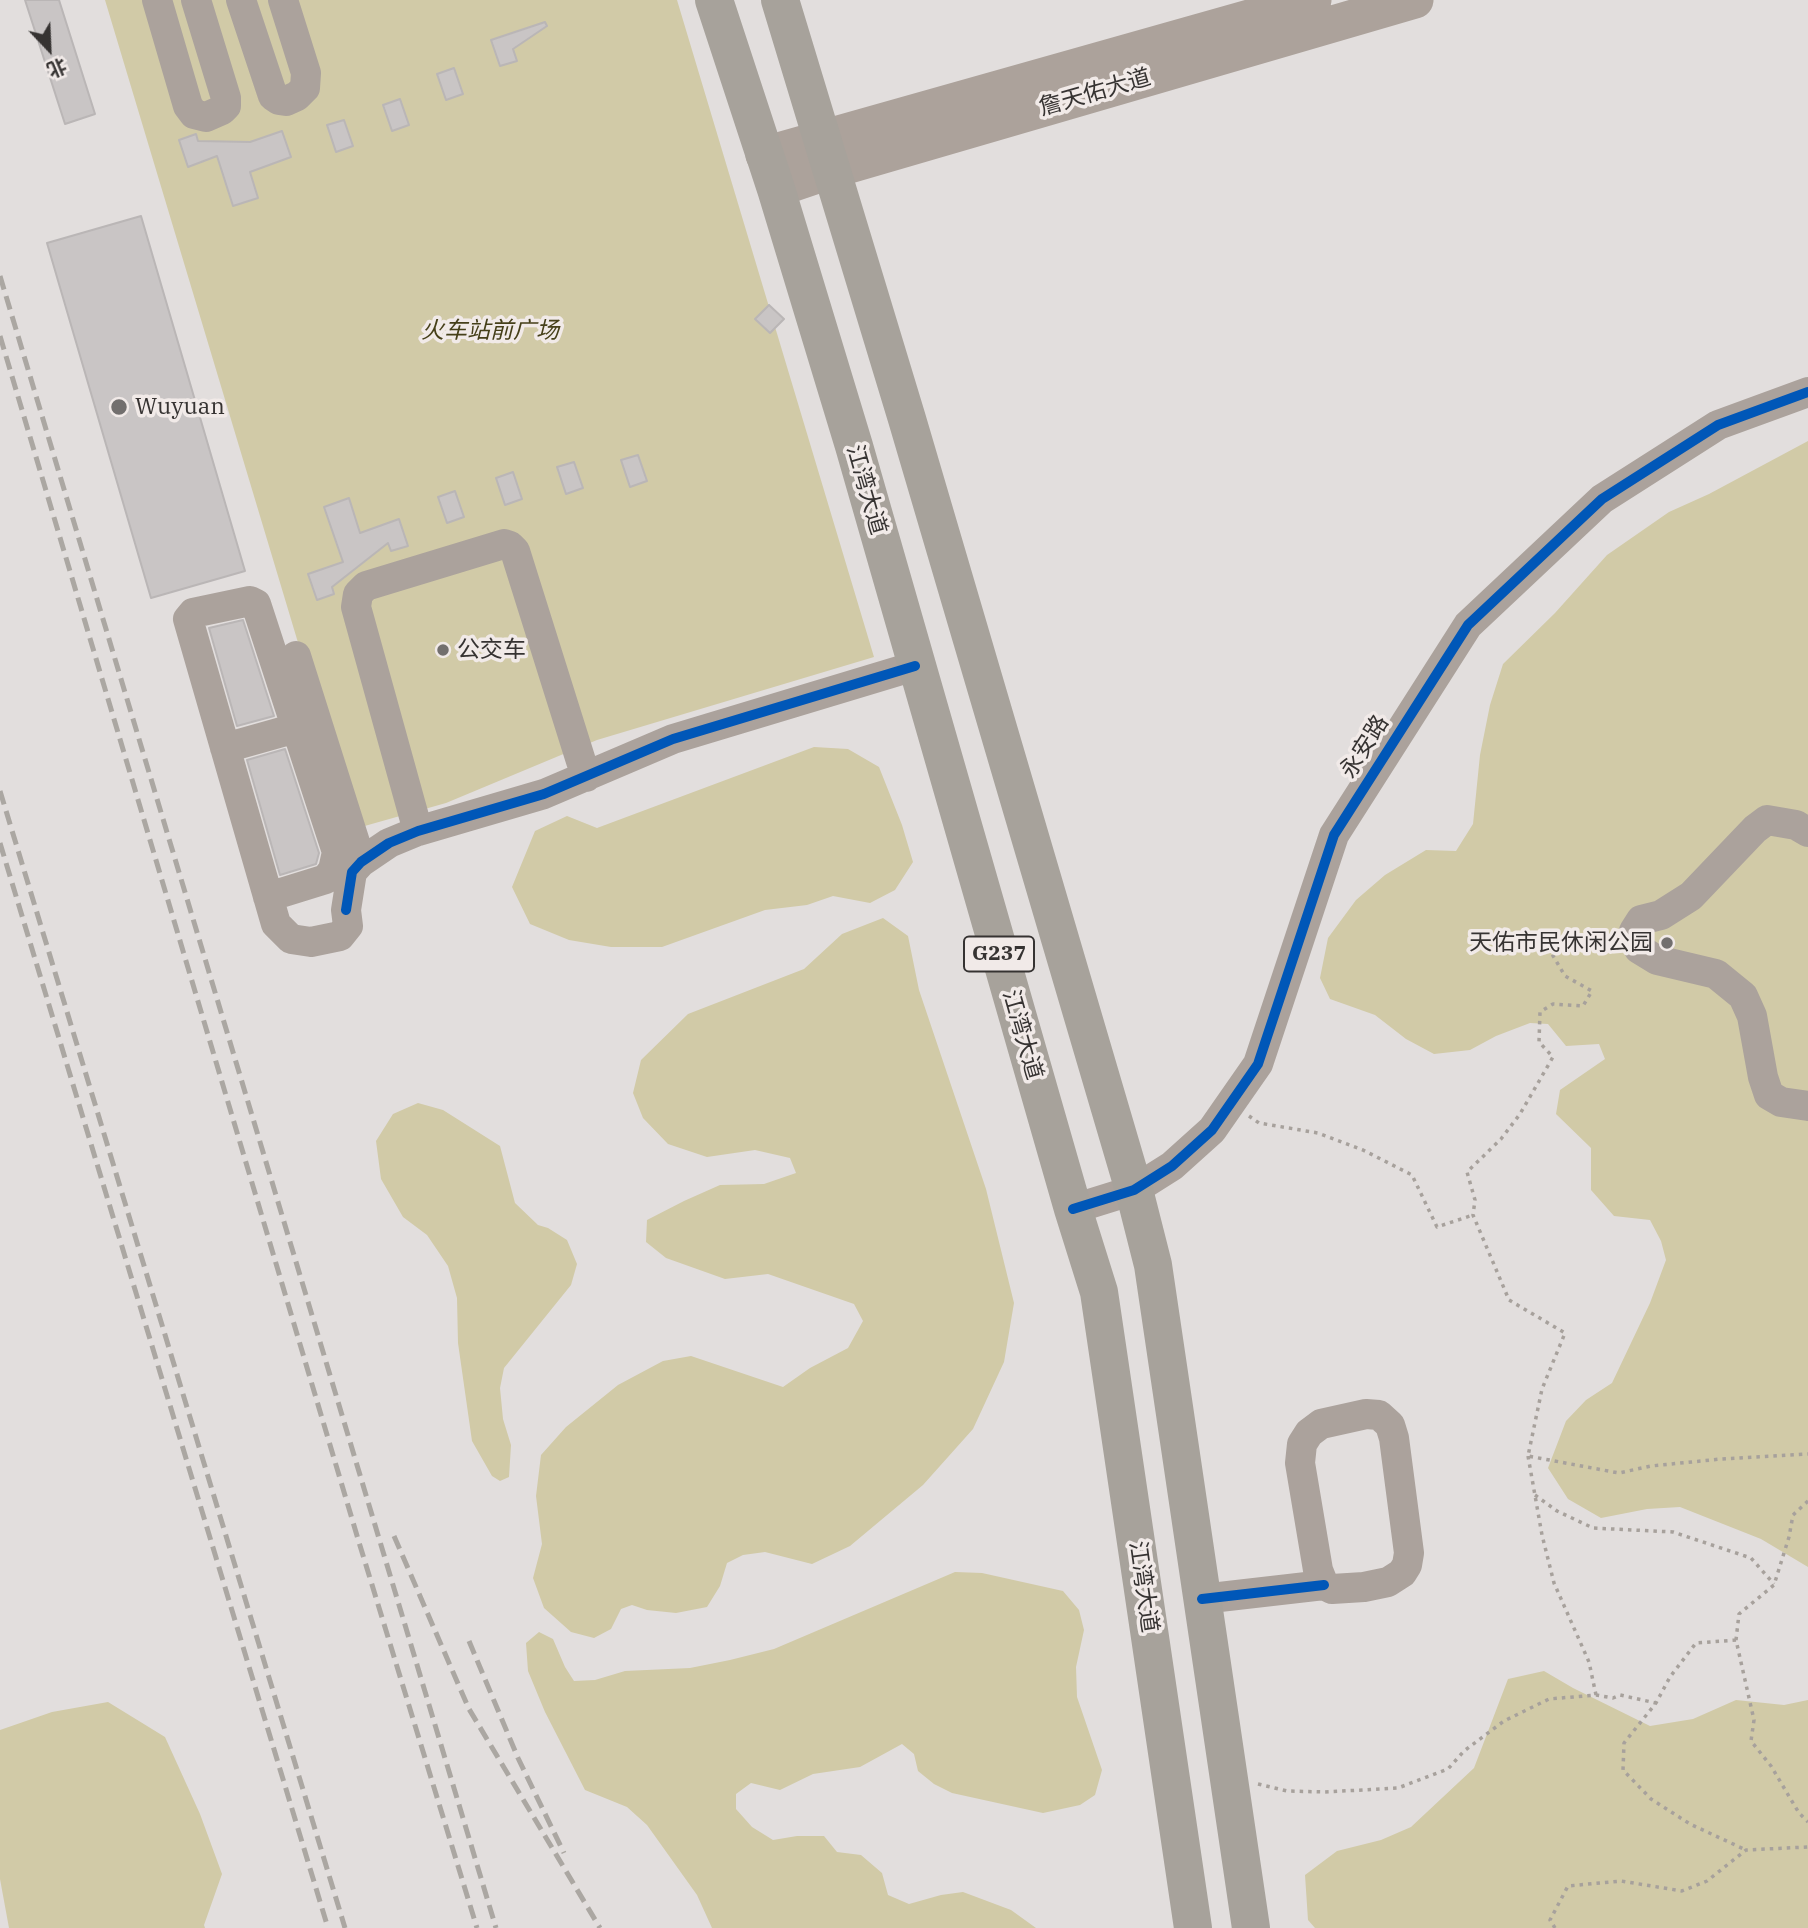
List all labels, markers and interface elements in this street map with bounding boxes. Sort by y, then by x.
north arrow [14,14,84,84]
text: 北 [44,54,71,83]
street label: 詹天佑大道 [1036,64,1154,122]
park label: 火车站前广场 [421,317,559,345]
place label: Wuyuan [135,393,225,421]
marker: Wuyuan [109,397,129,417]
street label: 江湾大道 [840,442,892,538]
place label: 公交车 [457,636,526,664]
marker: 公交车 [435,642,451,658]
street label: 永安路 [1335,710,1395,784]
place label: 天佑市民休闲公园 [1469,929,1653,957]
marker: 天佑市民休闲公园 [1659,935,1675,951]
road number: G237 [964,936,1034,972]
street label: 江湾大道 [996,987,1048,1083]
street label: 江湾大道 [1123,1540,1163,1634]

